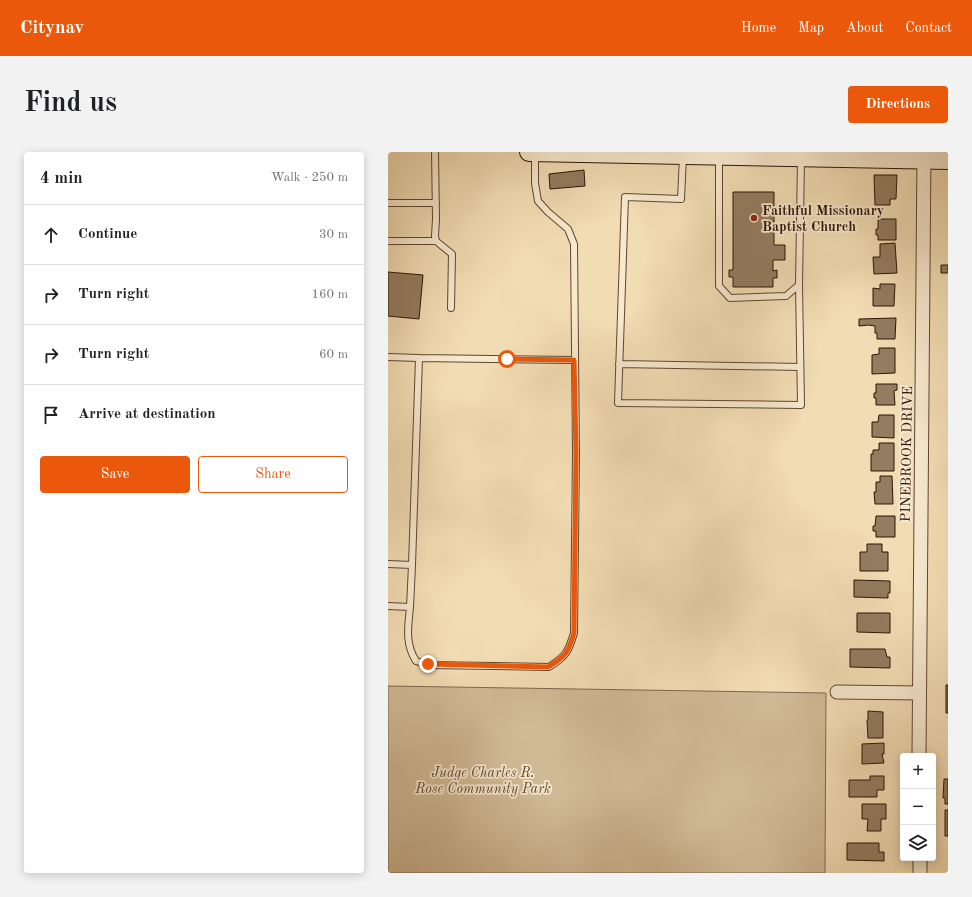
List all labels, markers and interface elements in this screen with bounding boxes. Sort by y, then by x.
text: Citynav [20,19,84,38]
text: Home [741,21,776,35]
text: Map [798,21,824,35]
text: About [846,21,883,35]
text: Contact [905,21,952,35]
button: Directions [848,86,948,123]
text: Find us [24,90,117,118]
text: 4 min [40,170,83,187]
text: Walk · 250 m [271,171,348,184]
place label: Faithful Missionary Baptist Church [762,204,884,234]
marker: Faithful Missionary Baptist Church [749,213,759,223]
icon: ahead [40,224,62,246]
text: Continue [78,227,137,242]
text: 30 m [319,228,348,241]
icon: right [40,284,62,306]
text: Turn right [78,287,149,302]
text: 160 m [311,288,348,301]
icon: right [40,344,62,366]
text: Turn right [78,347,149,362]
text: 60 m [319,348,348,361]
route start [498,350,516,368]
street label: PINEBROOK DRIVE [899,386,915,522]
icon: arrive [40,404,62,426]
text: Arrive at destination [78,407,216,422]
button: Save [40,456,190,493]
button: Share [198,456,348,493]
route end [419,655,437,673]
map controls [900,753,936,861]
button: + [900,753,936,789]
park label: Judge Charles R. Rose Community Park [414,766,551,797]
button: − [900,789,936,825]
button: layers [900,825,936,861]

